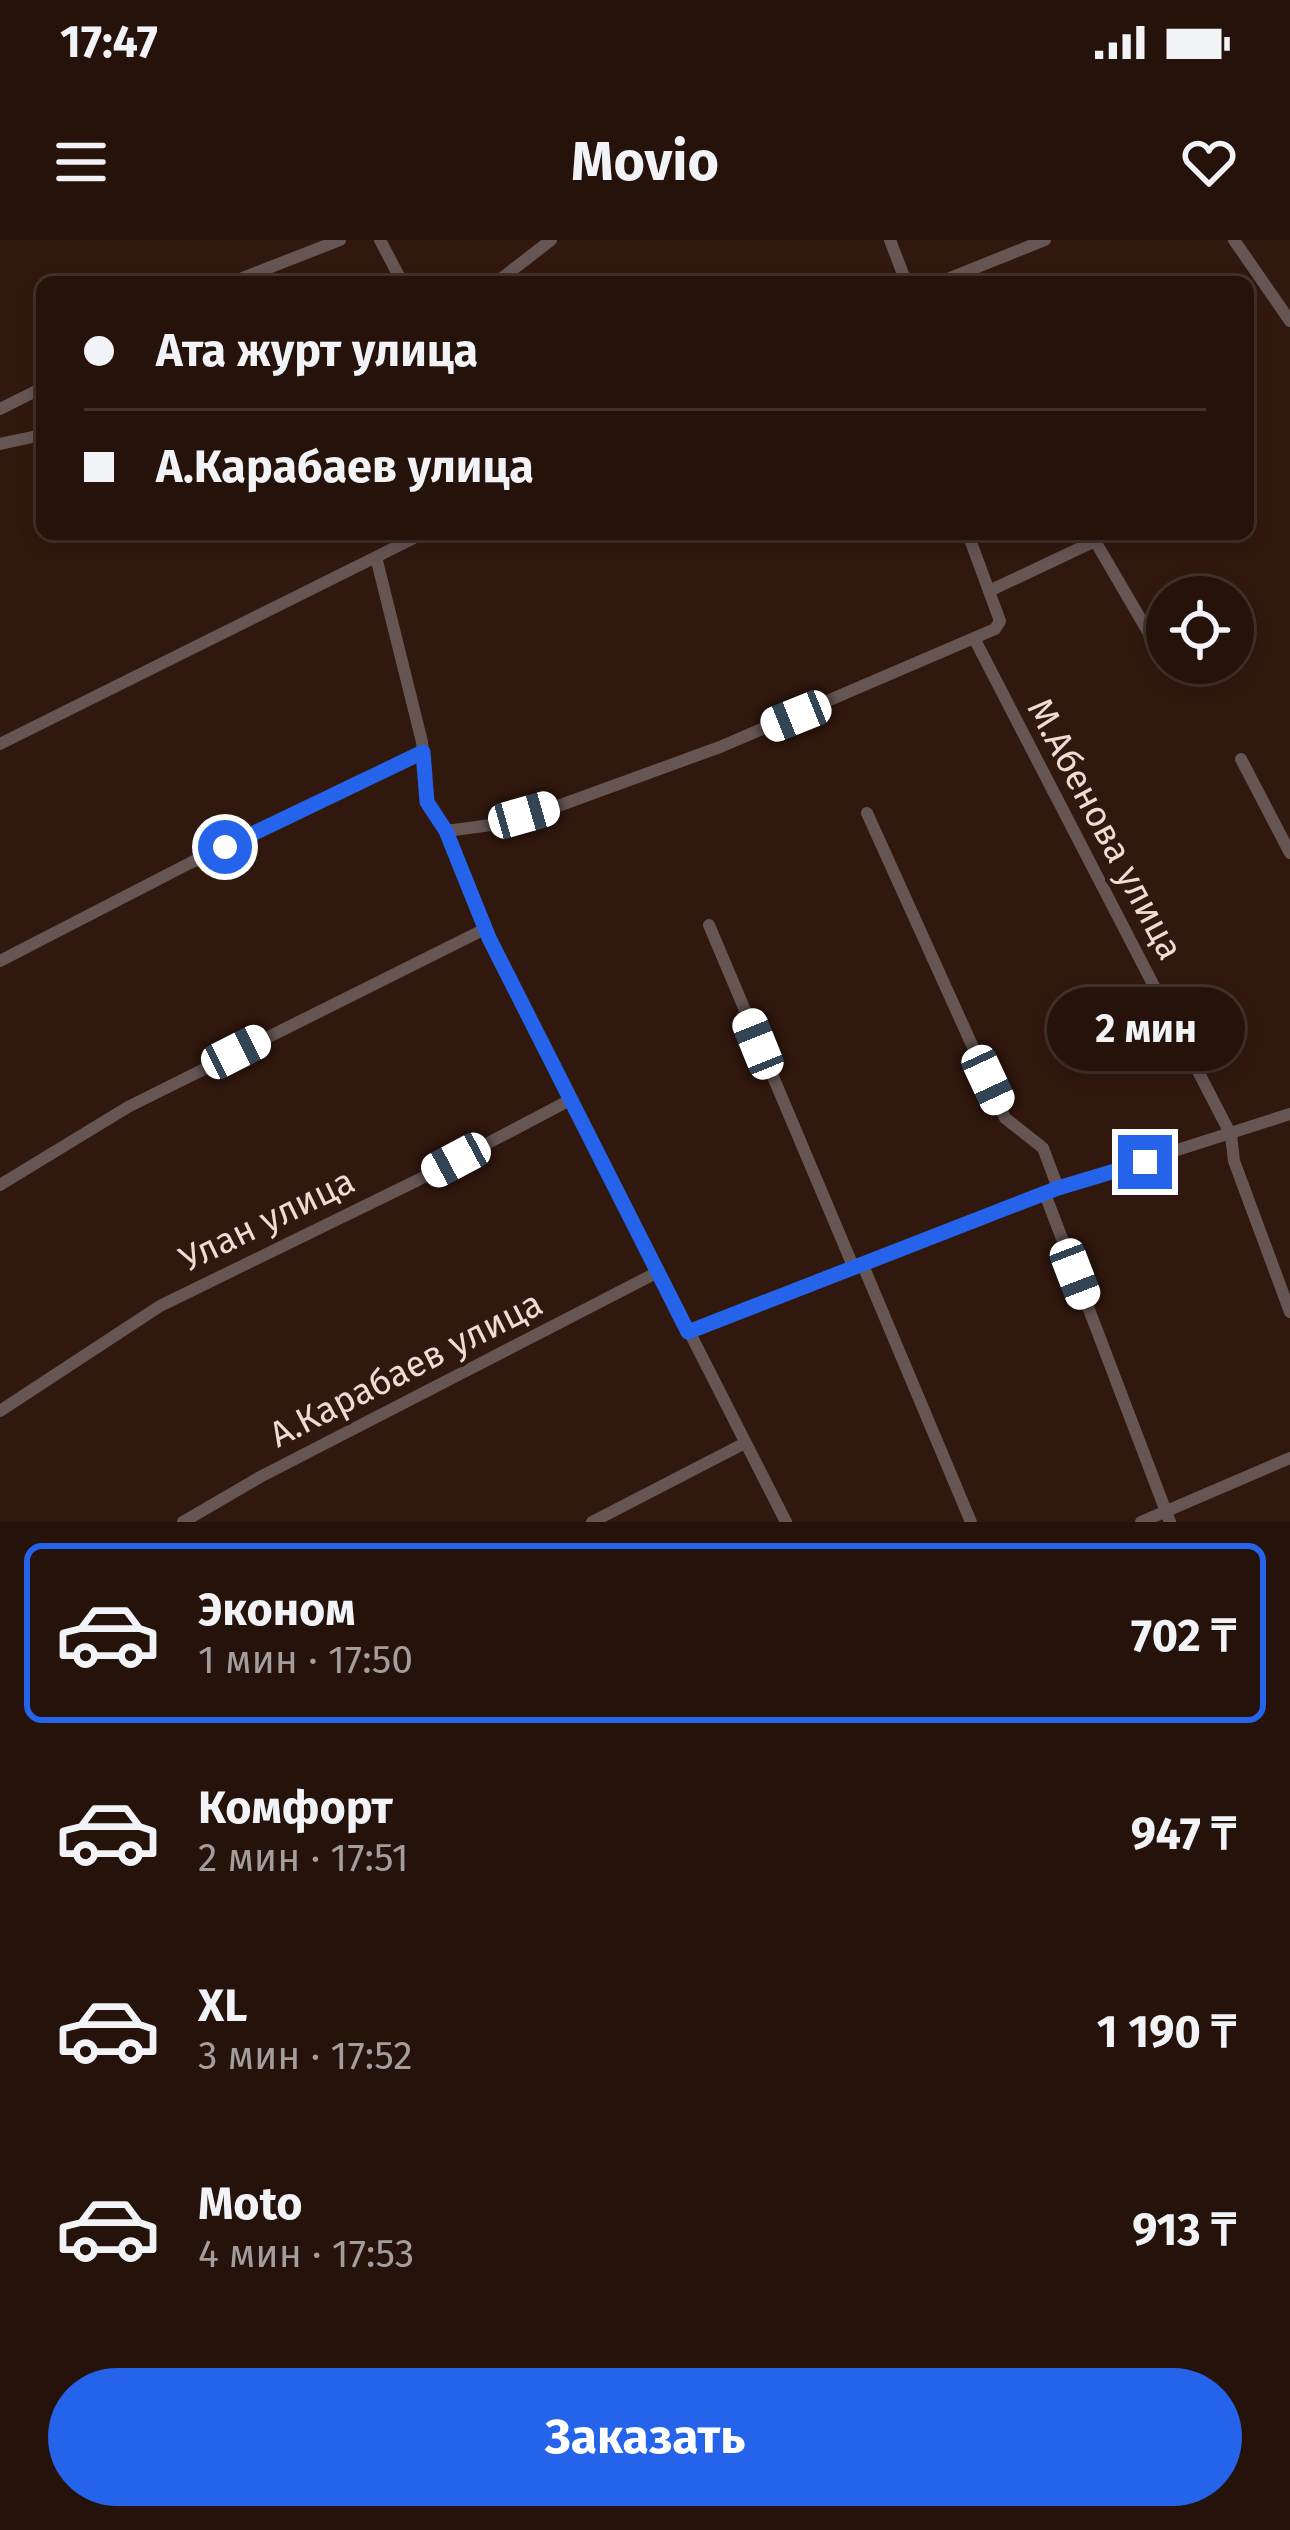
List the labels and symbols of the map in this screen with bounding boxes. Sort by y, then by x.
car [756,686,836,746]
street label: М.Абенова улица [1018,691,1192,967]
car [484,788,564,842]
route start [198,820,252,874]
callout: 2 мин [1046,988,1244,1072]
car [728,1004,788,1084]
car [196,1020,276,1084]
car [956,1040,1020,1120]
car [416,1127,496,1193]
route end [1118,1135,1172,1189]
street label: Улан улица [172,1159,362,1281]
car [1045,1234,1105,1314]
street label: А.Карабаев улица [262,1281,550,1457]

